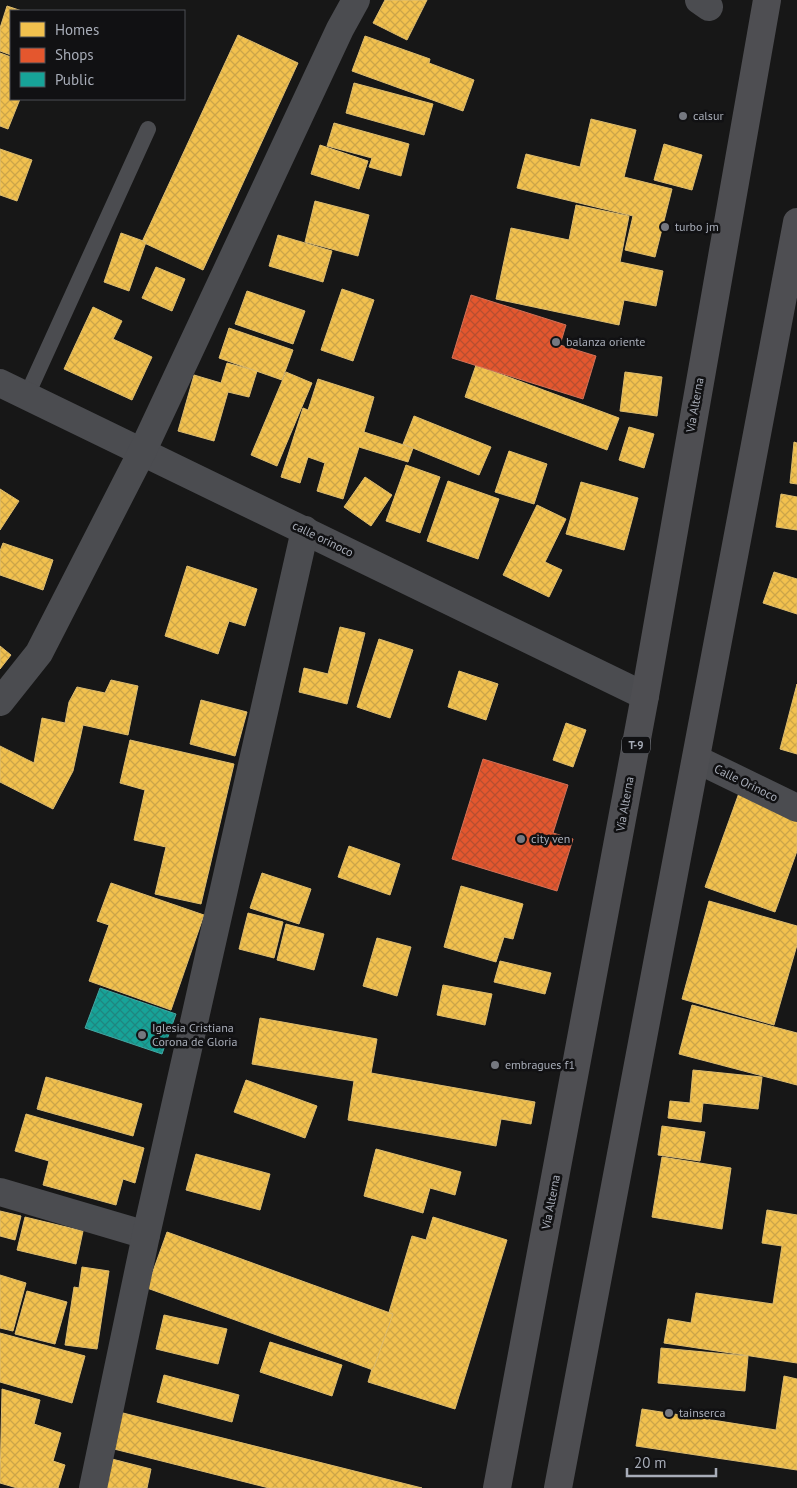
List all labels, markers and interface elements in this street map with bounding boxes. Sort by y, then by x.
legend [10,10,185,100]
text: Homes [55,20,99,39]
text: Shops [55,45,94,64]
text: Public [55,70,94,89]
place label: calsur [693,108,723,123]
marker: calsur [677,110,689,122]
place label: turbo jm [675,219,719,234]
marker: turbo jm [659,221,671,233]
place label: balanza oriente [566,334,645,349]
marker: balanza oriente [550,336,562,348]
street label: Vía Alterna [682,376,707,434]
street label: calle orinoco [290,517,356,560]
road number: T-9 [622,736,650,754]
street label: Calle Orinoco [712,761,781,804]
street label: Vía Alterna [612,775,637,833]
place label: city ven [531,831,570,846]
marker: city ven [515,833,527,845]
place label: Iglesia Cristiana Corona de Gloria [152,1020,237,1049]
marker: Iglesia Cristiana Corona de Gloria [136,1029,148,1041]
place label: embragues f1 [505,1057,575,1072]
marker: embragues f1 [489,1059,501,1071]
street label: Vía Alterna [538,1173,563,1232]
place label: tainserca [679,1405,725,1420]
marker: tainserca [663,1407,675,1419]
scale bar [627,1446,716,1478]
text: 20 m [634,1453,667,1472]

